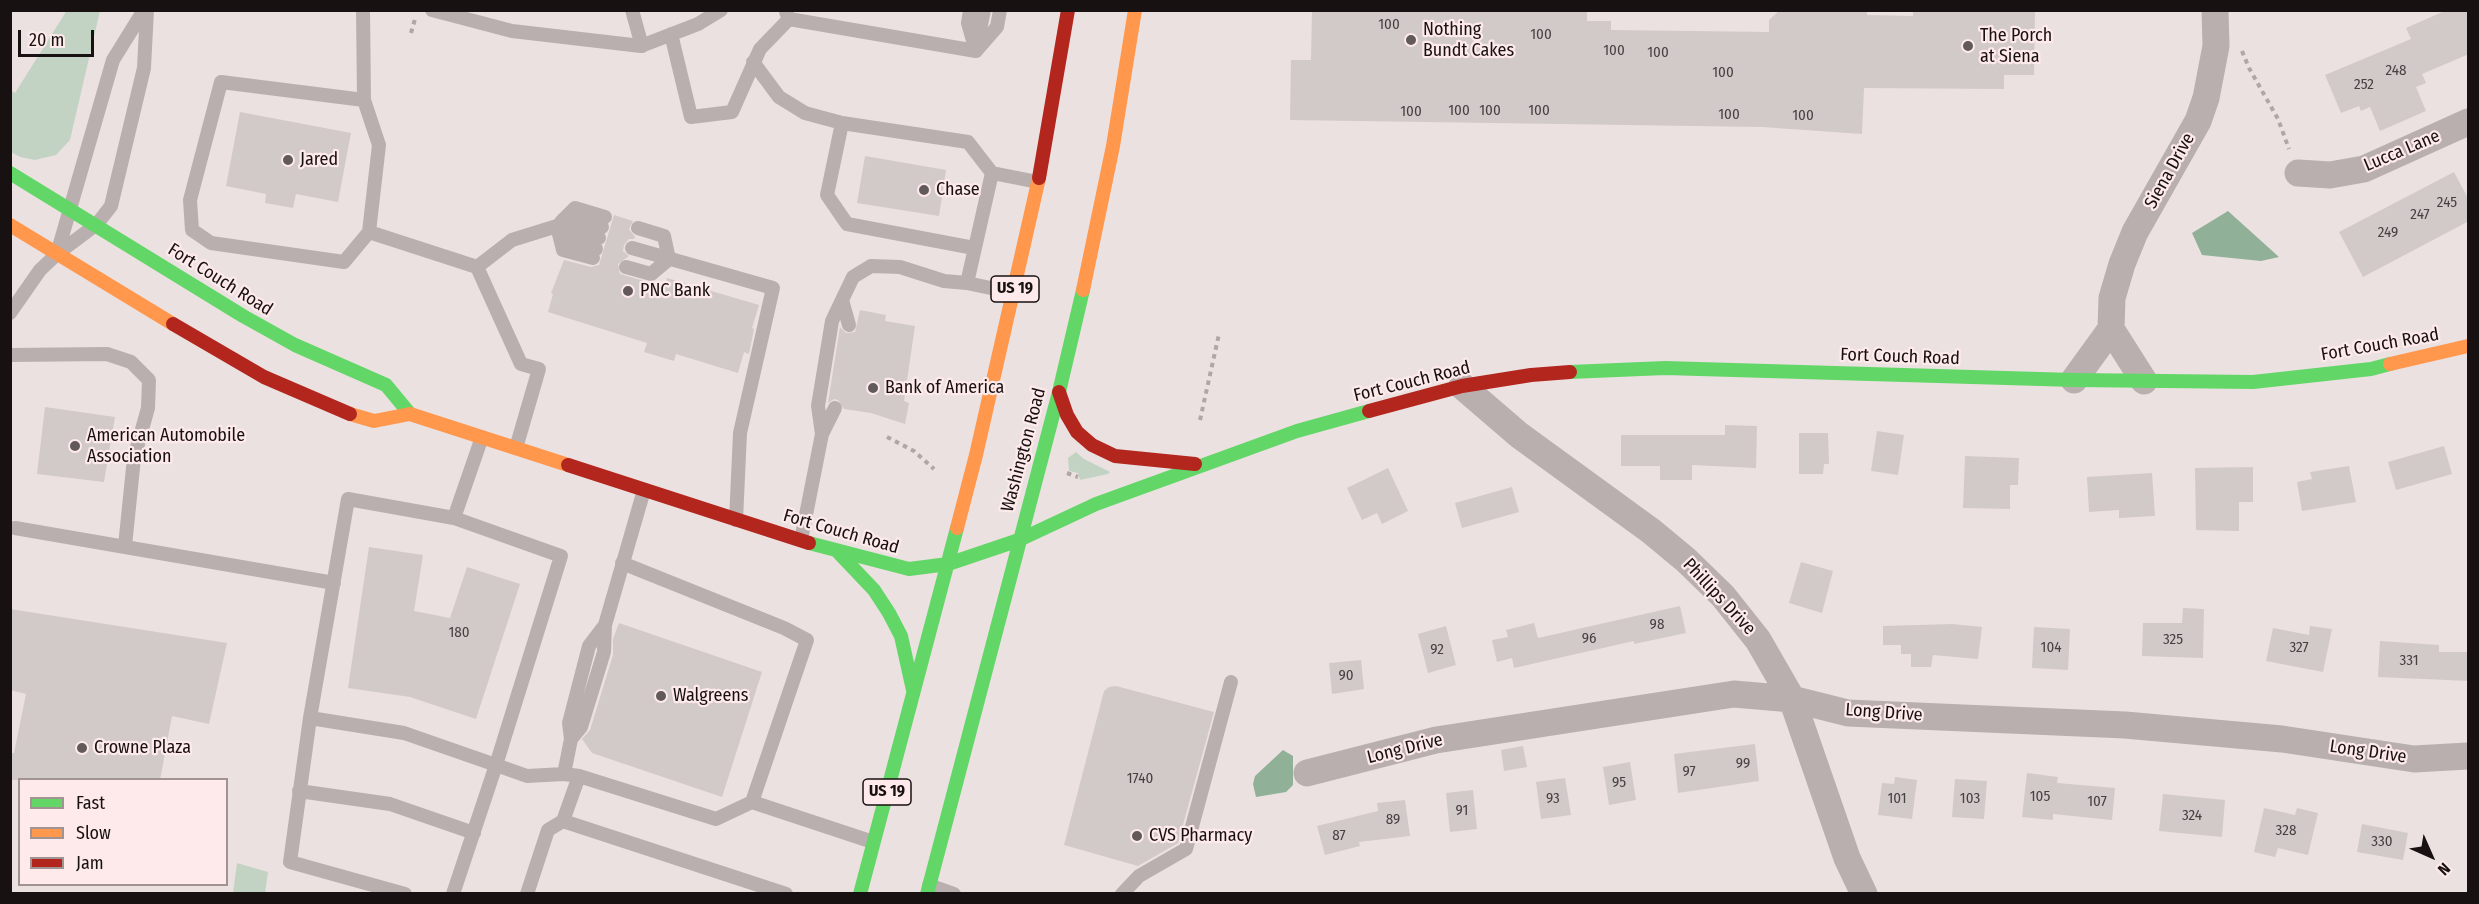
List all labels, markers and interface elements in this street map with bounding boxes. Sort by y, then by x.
house number: 100 [1378,16,1400,34]
scale bar [21,18,98,56]
place label: Nothing Bundt Cakes [1423,19,1514,62]
place label: The Porch at Siena [1980,25,2052,68]
house number: 100 [1530,26,1552,44]
text: 20 m [29,29,64,51]
marker: Nothing Bundt Cakes [1404,33,1418,47]
marker: The Porch at Siena [1961,39,1975,53]
house number: 100 [1603,42,1625,60]
house number: 100 [1647,44,1669,62]
house number: 248 [2385,62,2407,80]
house number: 100 [1712,64,1734,82]
house number: 252 [2354,76,2374,94]
house number: 100 [1448,102,1470,120]
house number: 100 [1479,102,1501,120]
house number: 100 [1528,102,1550,120]
house number: 100 [1400,103,1422,121]
house number: 100 [1718,106,1740,124]
house number: 100 [1792,107,1814,125]
street label: Lucca Lane [2361,125,2443,177]
street label: Siena Drive [2140,129,2200,213]
place label: Jared [300,149,338,171]
marker: Jared [281,153,295,167]
place label: Chase [936,179,980,201]
marker: Chase [917,183,931,197]
house number: 245 [2437,194,2457,212]
house number: 247 [2410,206,2430,224]
house number: 249 [2378,224,2398,242]
street label: Fort Couch Road [164,239,276,321]
road number: US 19 [991,276,1039,302]
place label: PNC Bank [640,280,710,302]
marker: PNC Bank [621,284,635,298]
street label: Fort Couch Road [2319,324,2441,366]
street label: Fort Couch Road [1840,344,1960,370]
street label: Fort Couch Road [1351,357,1473,407]
place label: Bank of America [885,377,1004,399]
marker: Bank of America [866,381,880,395]
street label: Washington Road [997,386,1051,514]
place label: American Automobile Association [87,425,245,468]
marker: American Automobile Association [68,439,82,453]
street label: Fort Couch Road [781,505,901,559]
street label: Phillips Drive [1678,554,1760,640]
house number: 98 [1650,616,1664,634]
house number: 180 [448,624,470,642]
house number: 96 [1582,630,1596,648]
house number: 325 [2163,631,2183,649]
house number: 104 [2041,639,2061,657]
house number: 327 [2289,639,2309,657]
house number: 92 [1430,641,1444,659]
house number: 331 [2399,652,2419,670]
house number: 90 [1338,667,1354,685]
place label: Walgreens [673,685,749,707]
marker: Walgreens [654,689,668,703]
street label: Long Drive [1845,700,1923,726]
street label: Long Drive [1365,729,1445,769]
street label: Long Drive [2328,736,2408,768]
place label: Crowne Plaza [94,737,191,759]
marker: Crowne Plaza [75,741,89,755]
house number: 99 [1736,755,1750,773]
house number: 97 [1682,763,1696,781]
house number: 1740 [1127,770,1153,788]
house number: 95 [1612,774,1626,792]
legend [18,778,228,886]
road number: US 19 [863,779,911,805]
house number: 105 [2030,788,2050,806]
house number: 93 [1546,790,1560,808]
house number: 101 [1887,790,1907,808]
house number: 103 [1960,790,1980,808]
text: Fast [76,792,105,814]
house number: 107 [2087,793,2107,811]
house number: 91 [1456,802,1468,820]
house number: 324 [2182,807,2202,825]
house number: 89 [1386,811,1400,829]
text: Slow [76,822,111,844]
house number: 328 [2276,822,2296,840]
place label: CVS Pharmacy [1149,825,1252,847]
north arrow [2401,826,2461,886]
house number: 87 [1332,827,1346,845]
marker: CVS Pharmacy [1130,829,1144,843]
house number: 330 [2371,833,2393,851]
text: Jam [76,852,104,874]
text: N [2434,859,2454,879]

